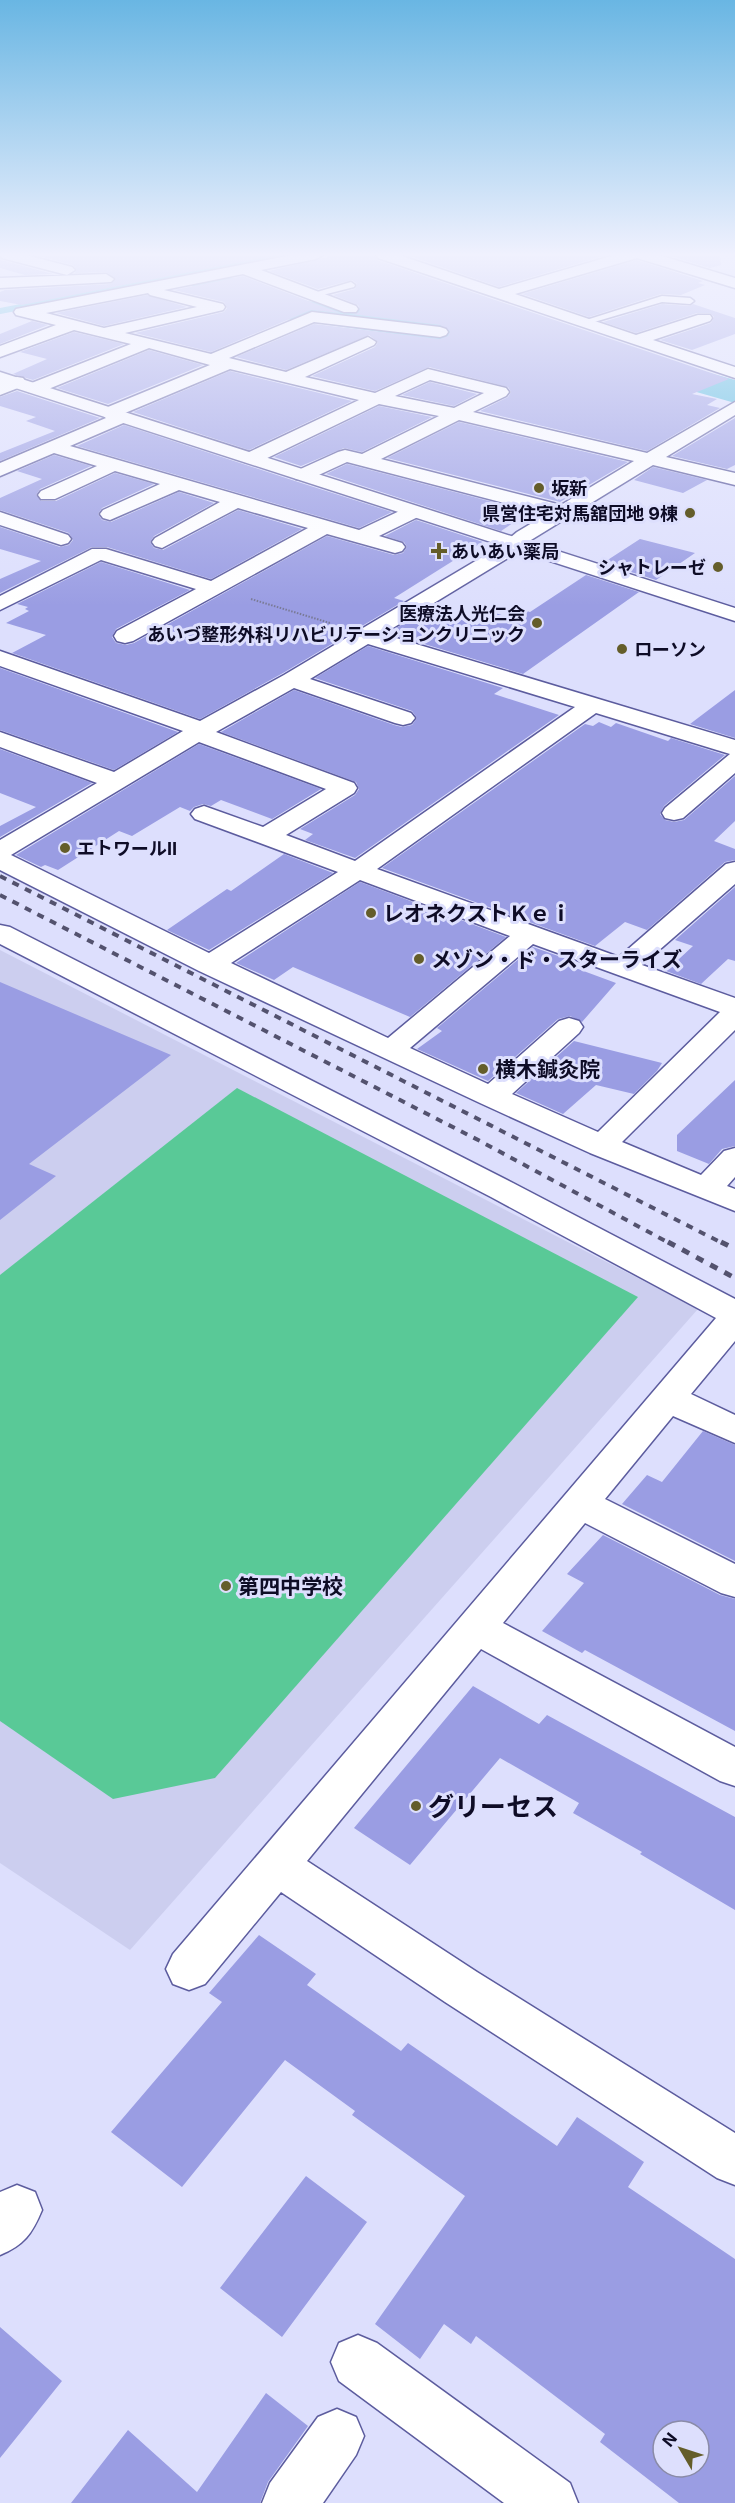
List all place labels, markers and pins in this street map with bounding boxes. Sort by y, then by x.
place label: 坂新 [551,478,587,499]
marker: 坂新 [532,481,546,495]
place label: 県営住宅対馬舘団地 9棟 [482,503,678,524]
marker: 県営住宅対馬舘団地 9棟 [683,506,697,520]
place label: あいあい薬局 [451,541,559,562]
marker: あいあい薬局 [432,544,446,558]
place label: シャトレーゼ [598,557,706,578]
marker: シャトレーゼ [711,560,725,574]
place label: 医療法人光仁会 あいづ整形外科リハビリテーションクリニック [147,603,525,645]
marker: 医療法人光仁会 あいづ整形外科リハビリテーションクリニック [530,616,544,630]
place label: ローソン [634,639,706,660]
marker: ローソン [615,642,629,656]
place label: エトワールⅡ [77,838,177,859]
marker: エトワールⅡ [58,841,72,855]
place label: レオネクストＫｅｉ [383,901,571,926]
marker: レオネクストＫｅｉ [364,906,378,920]
place label: メゾン・ド・スターライズ [431,947,682,972]
marker: メゾン・ド・スターライズ [412,952,426,966]
place label: 横木鍼灸院 [495,1057,600,1082]
marker: 横木鍼灸院 [476,1062,490,1076]
place label: 第四中学校 [238,1574,343,1599]
marker: 第四中学校 [219,1579,233,1593]
place label: グリーセス [428,1791,558,1822]
marker: グリーセス [409,1799,423,1813]

